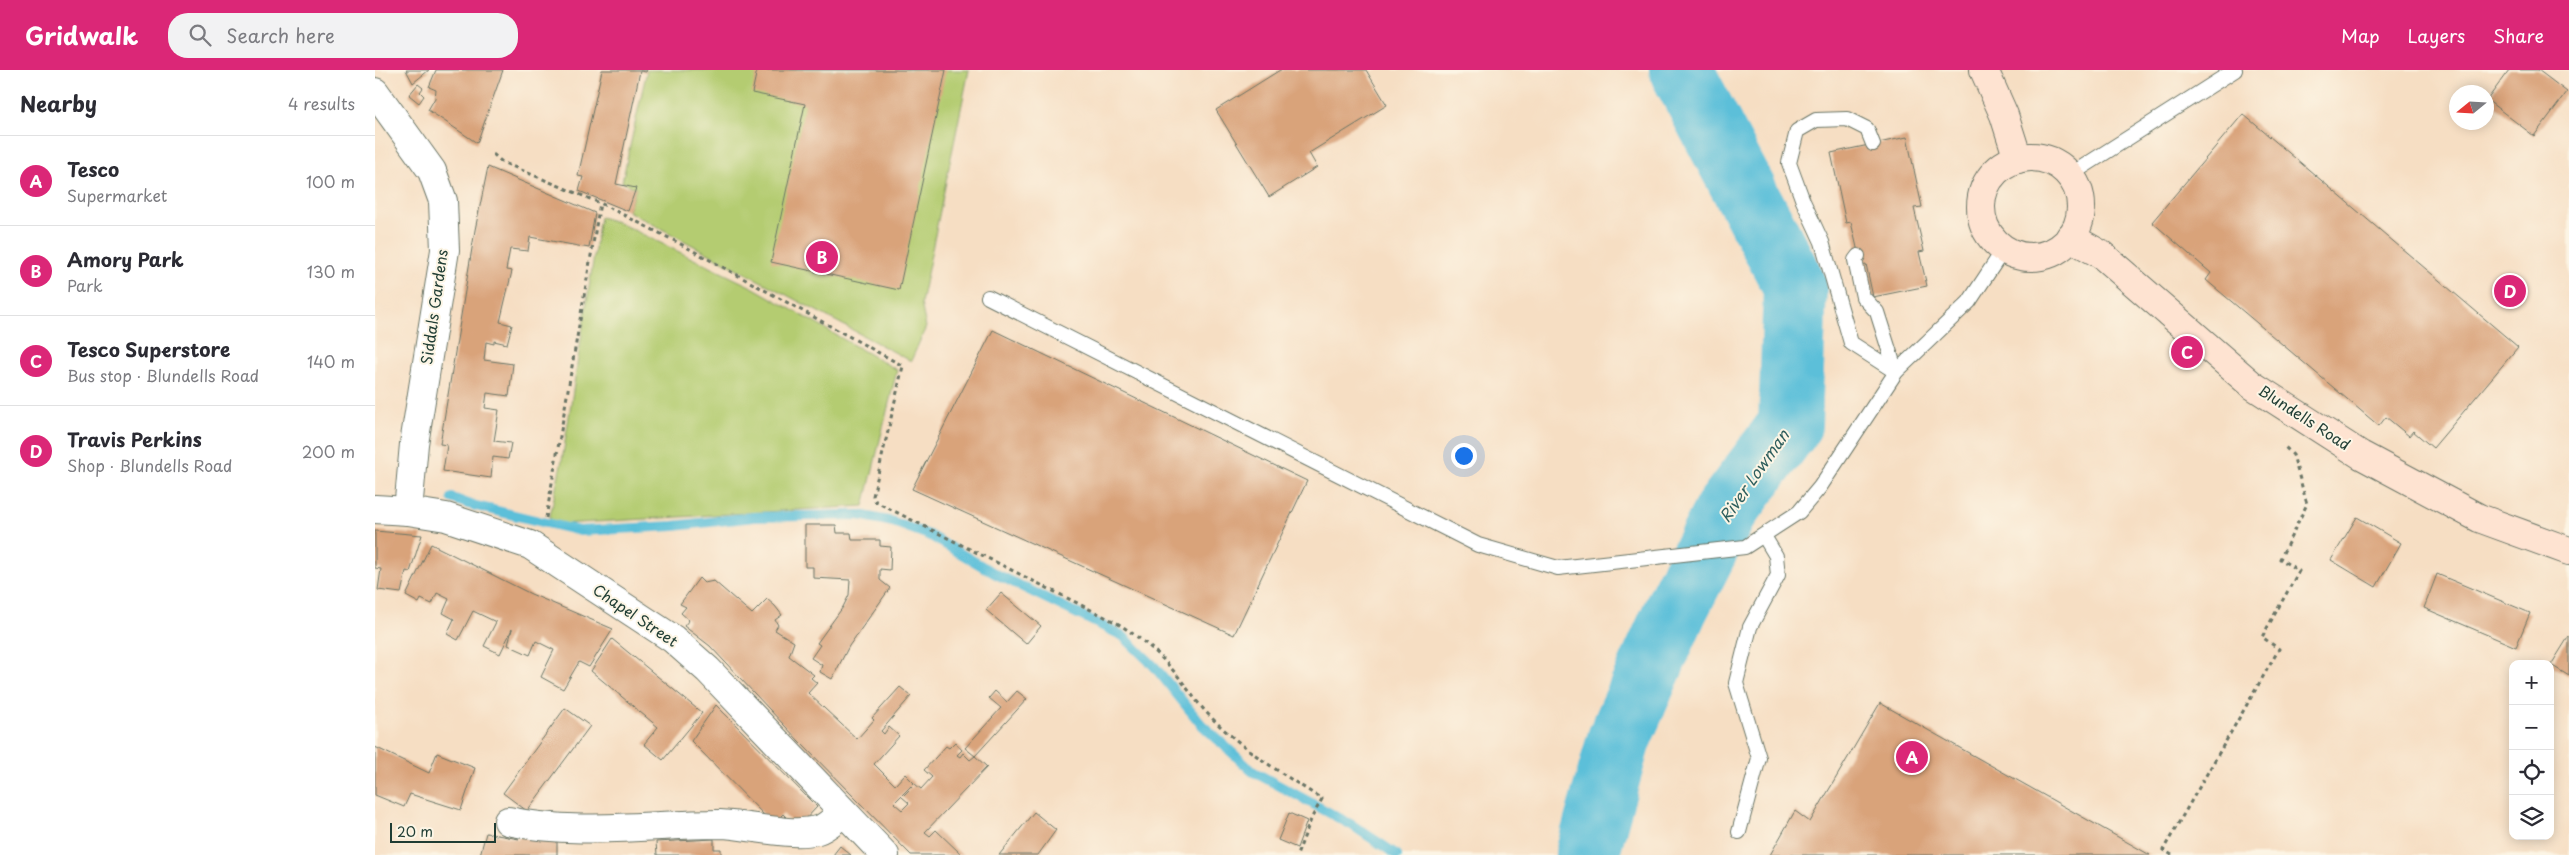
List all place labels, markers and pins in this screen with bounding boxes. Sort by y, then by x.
pin: B [806,238,838,276]
pin: D [2494,272,2526,310]
pin: C [2171,333,2203,371]
pin: A [1896,738,1928,776]

